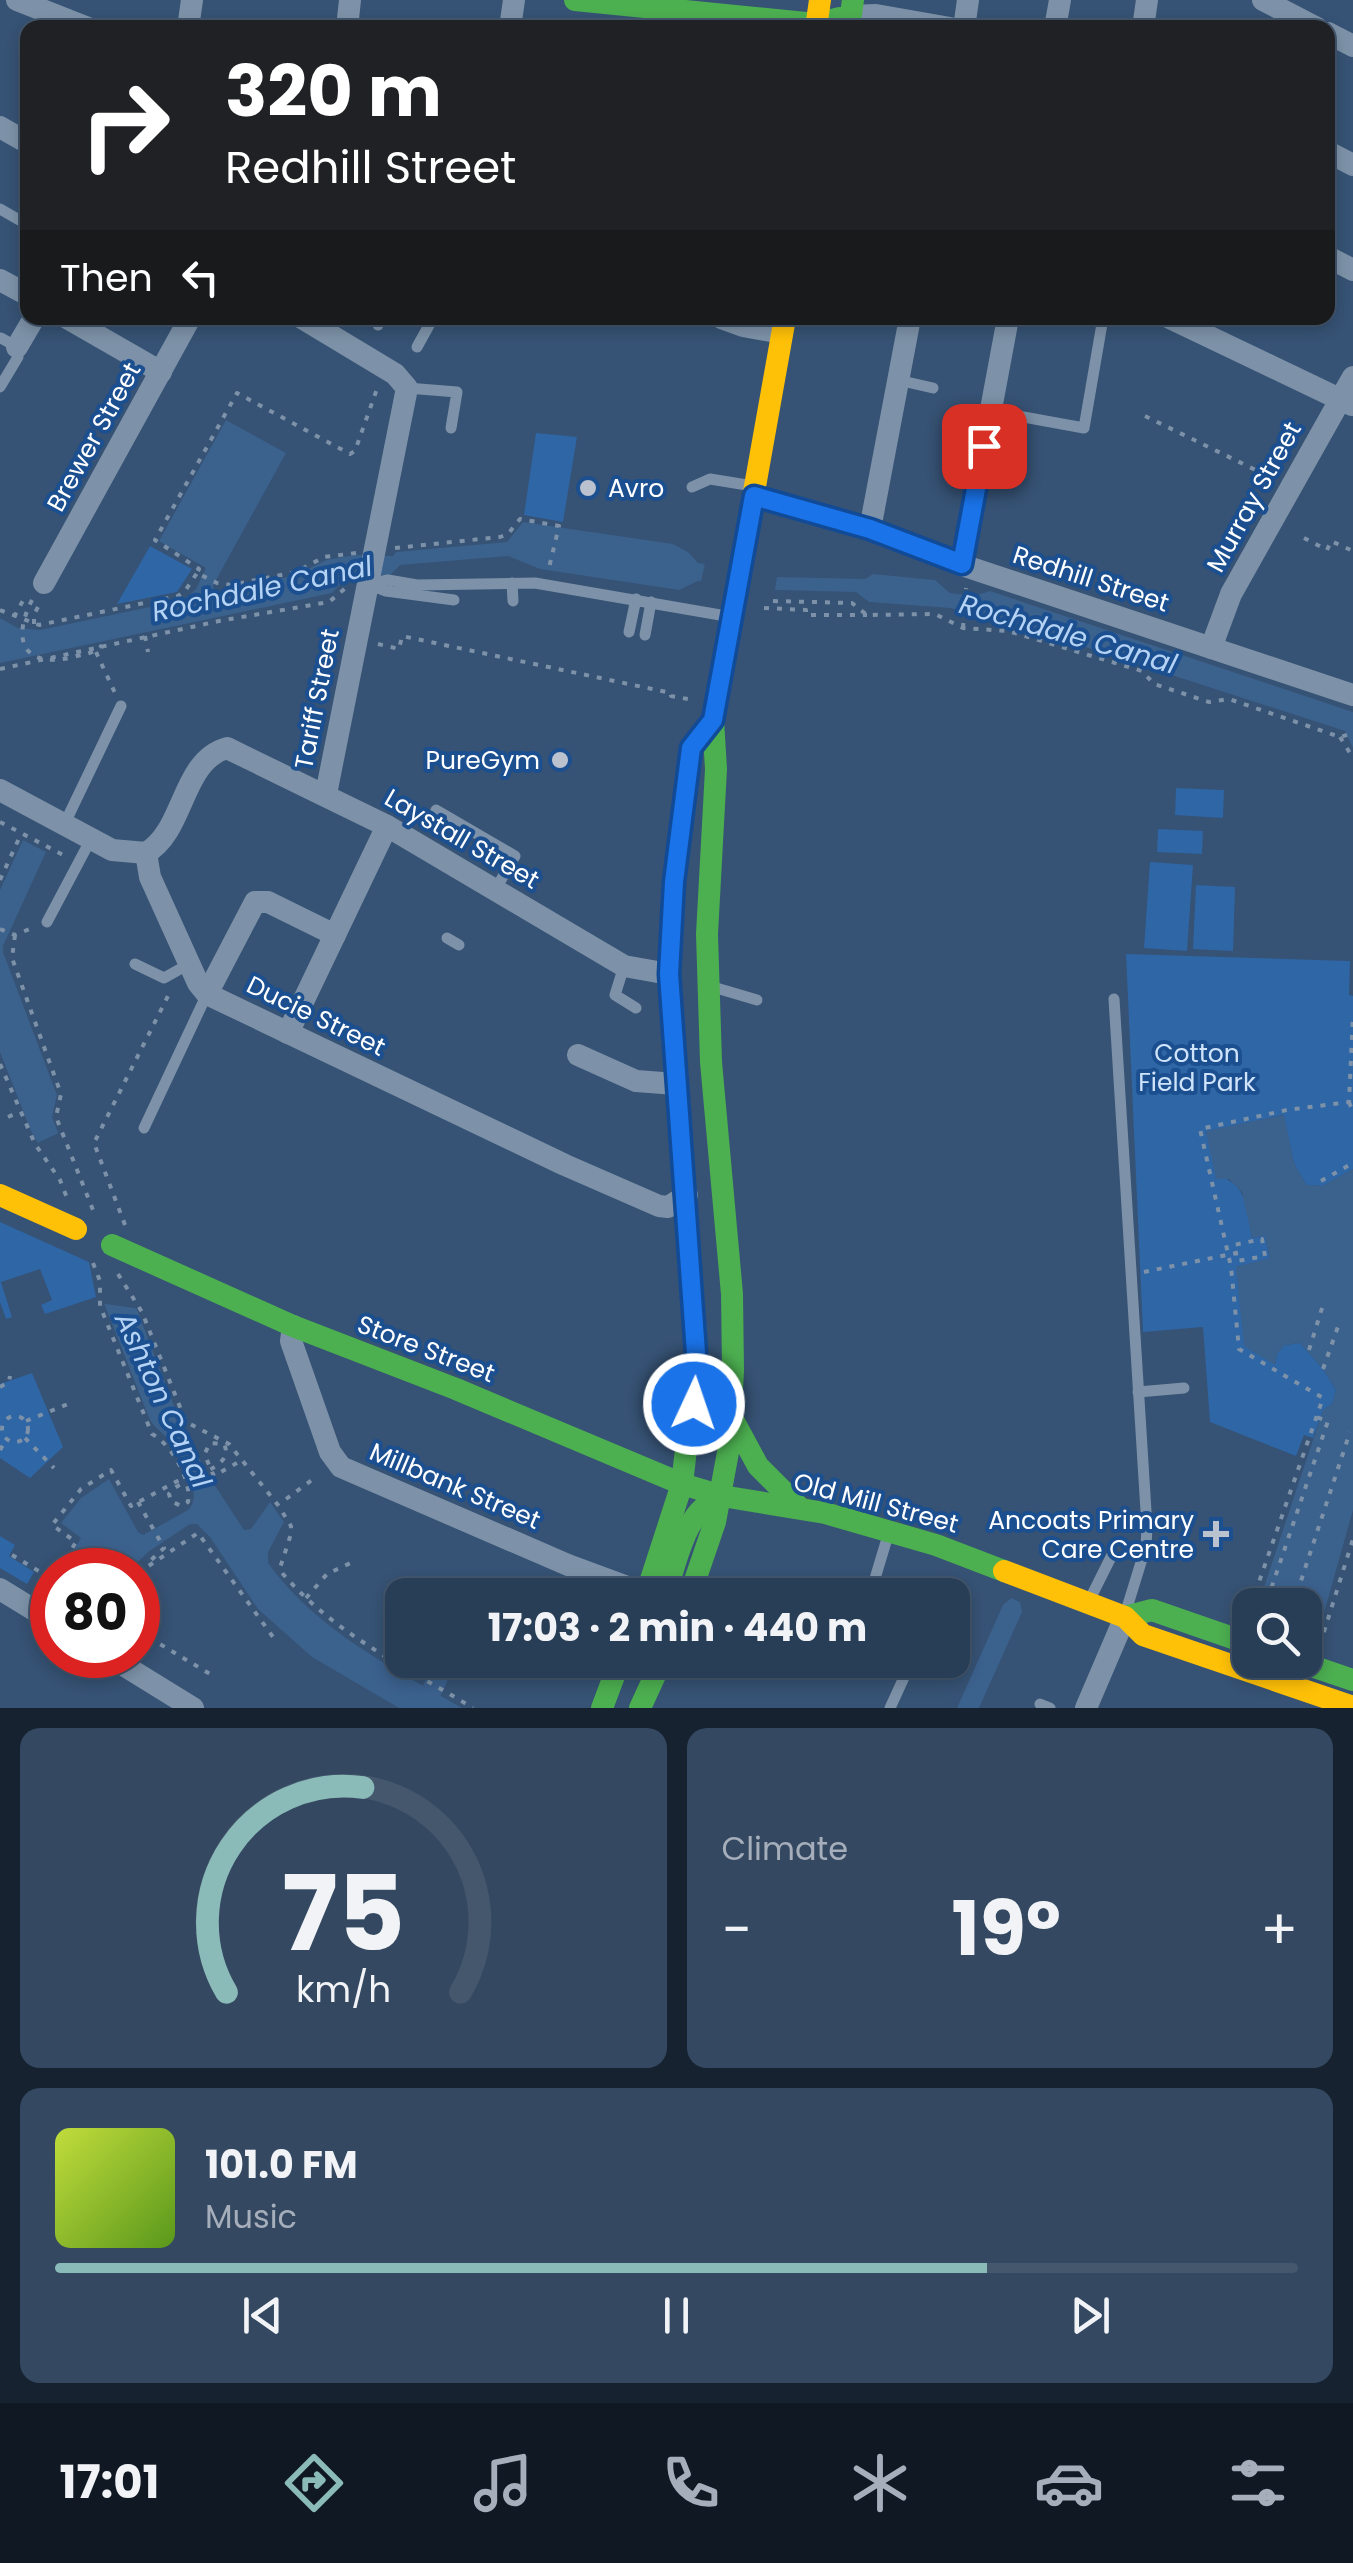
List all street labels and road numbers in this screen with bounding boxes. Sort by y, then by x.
street label: Brewer Street [39,356,149,518]
street label: Murray Street [1198,415,1310,579]
street label: Redhill Street [1009,537,1173,621]
street label: Tariff Street [286,626,348,772]
street label: Laystall Street [378,781,546,897]
street label: Ducie Street [241,967,391,1065]
street label: Store Street [352,1307,500,1391]
street label: Millbank Street [364,1434,546,1538]
street label: Old Mill Street [790,1464,962,1542]

